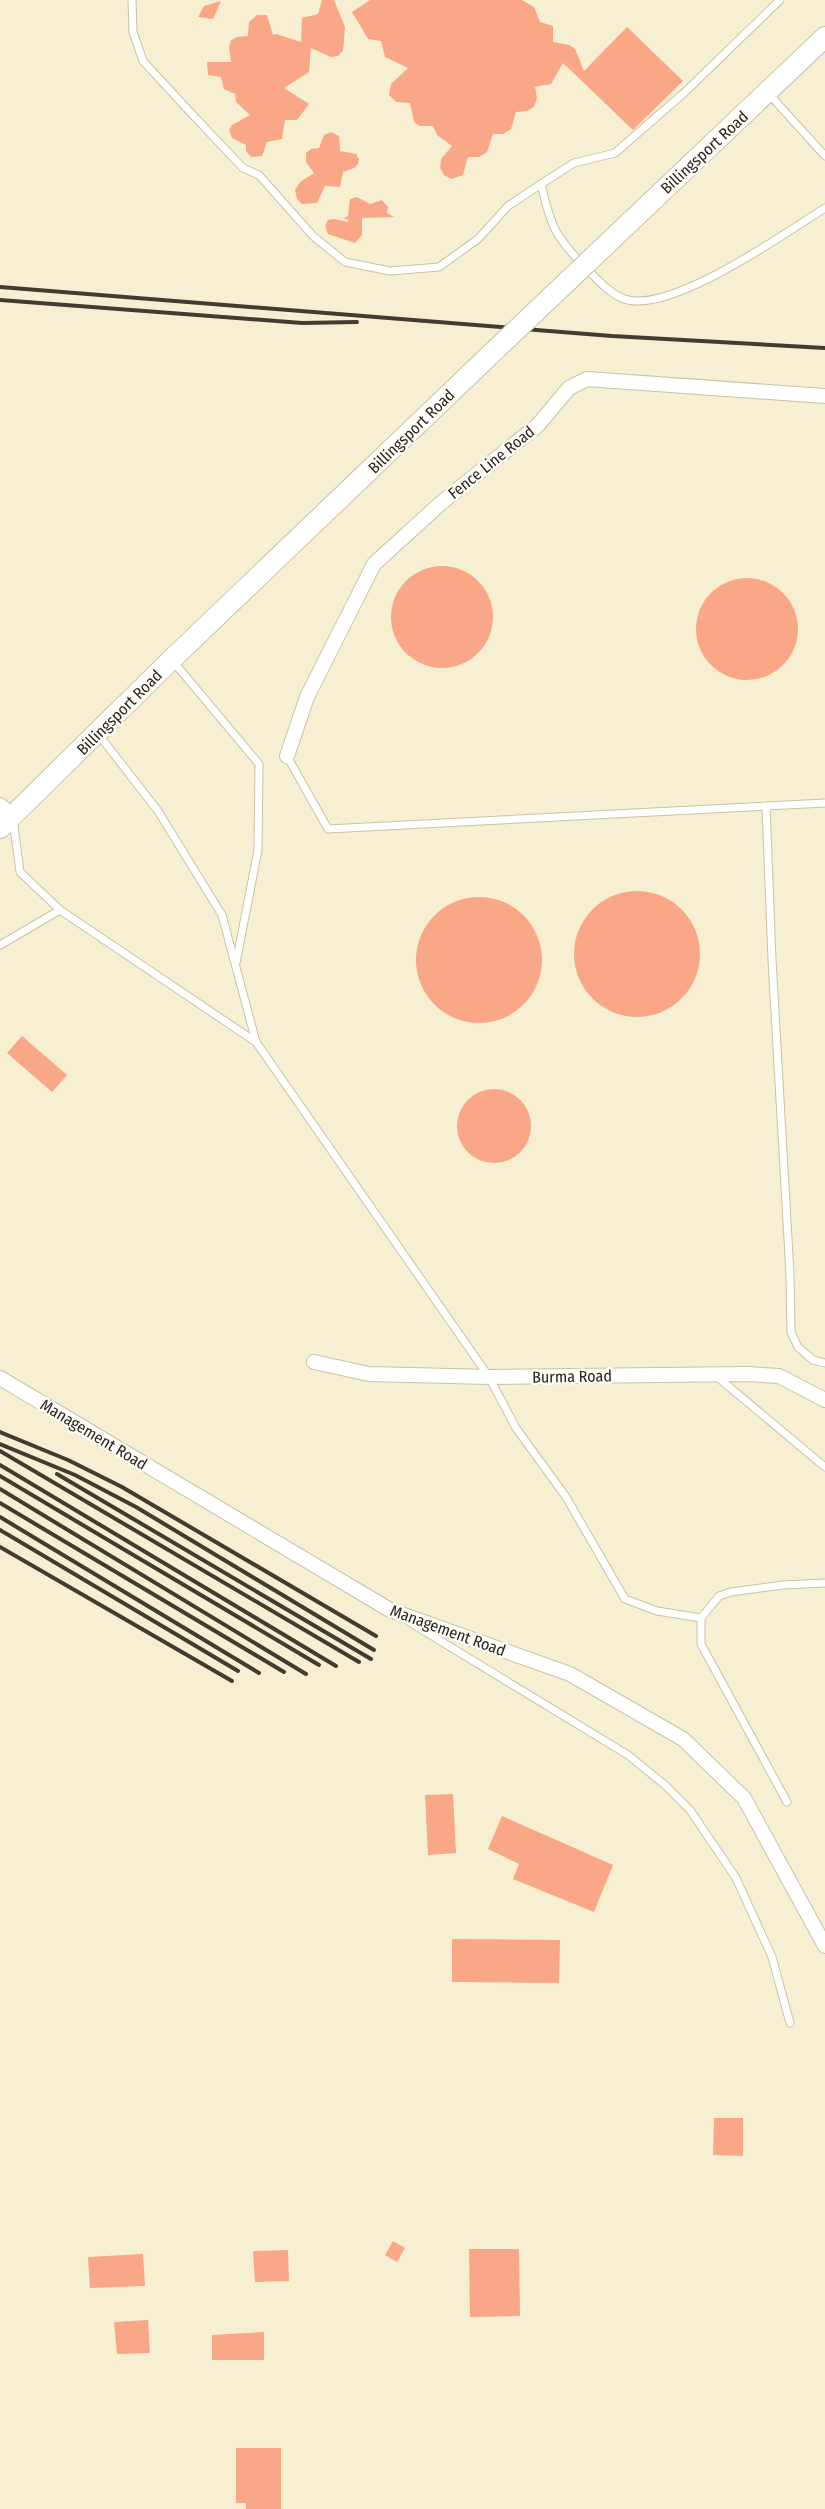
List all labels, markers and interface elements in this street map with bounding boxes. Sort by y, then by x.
street label: Billingsport Road [657,107,752,198]
street label: Billingsport Road [364,385,458,477]
street label: Fence Line Road [444,422,538,503]
street label: Billingsport Road [73,666,166,759]
street label: Burma Road [532,1366,612,1387]
street label: Management Road [37,1395,151,1474]
street label: Management Road [388,1601,508,1660]

